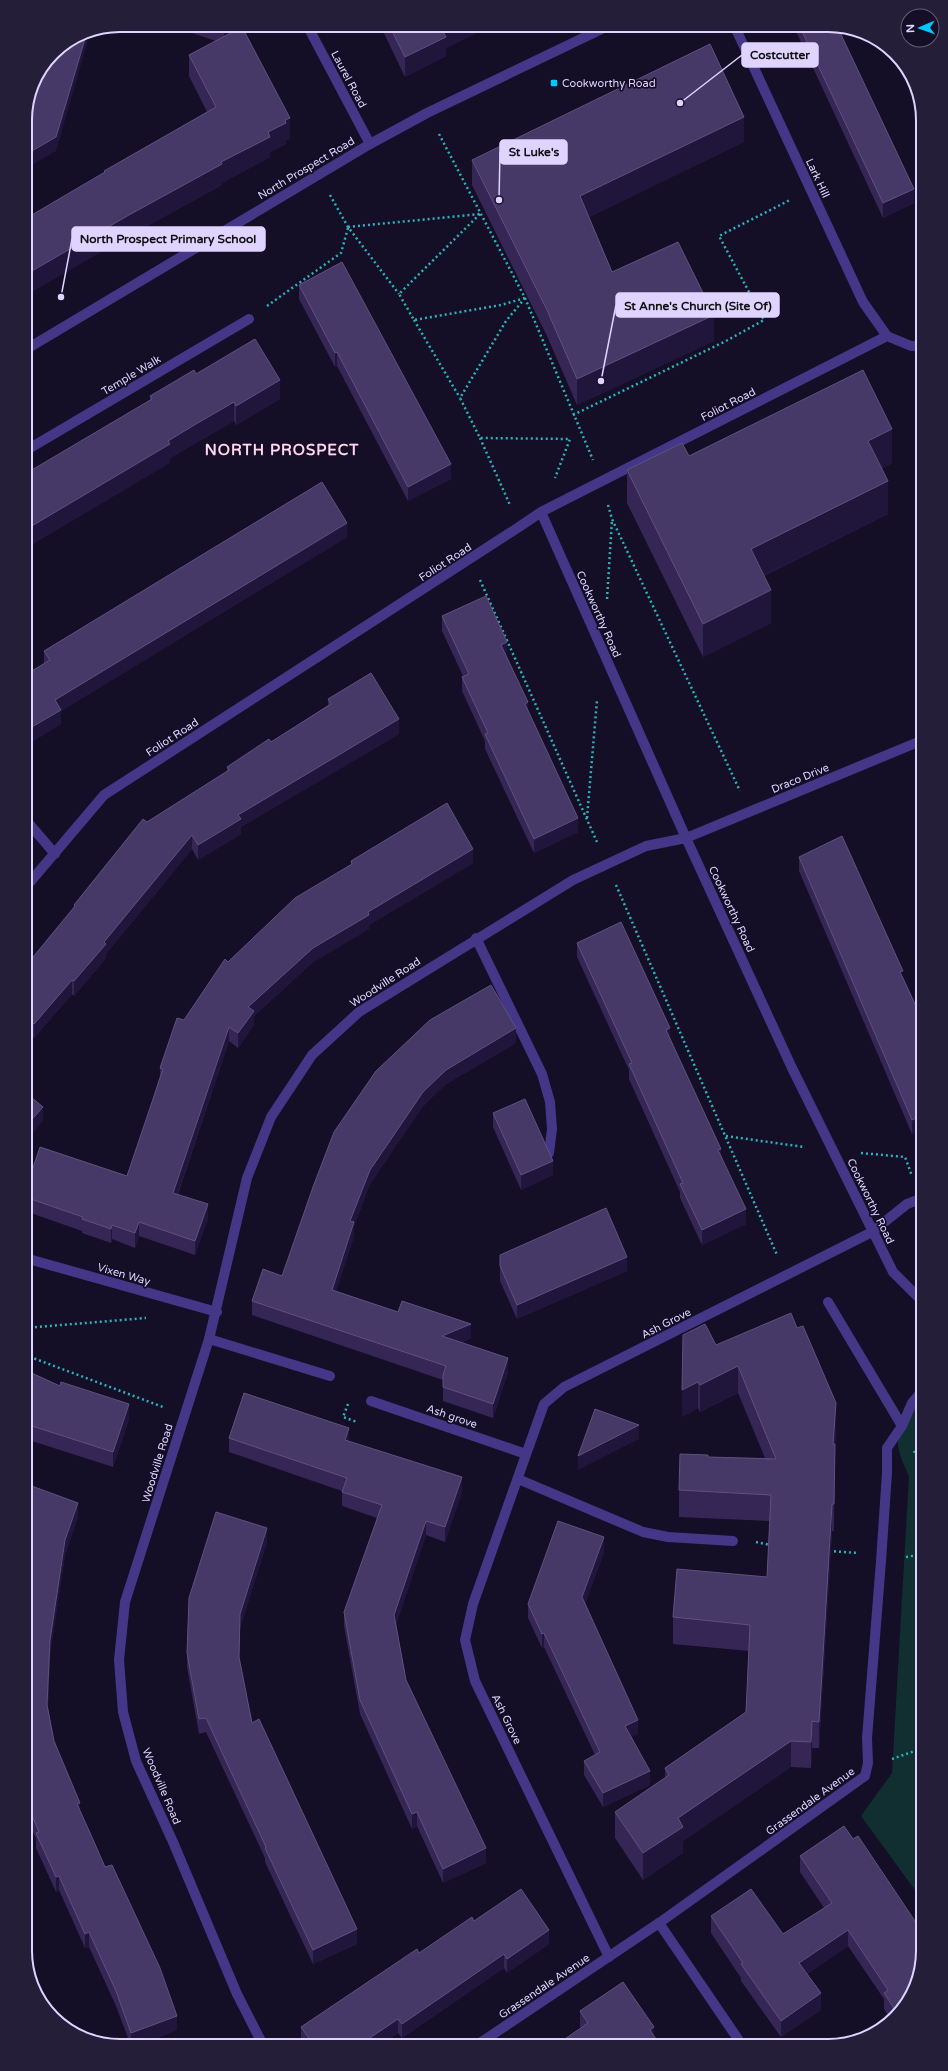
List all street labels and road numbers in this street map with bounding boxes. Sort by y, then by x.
street label: Laurel Road [328,49,369,110]
street label: North Prospect Road [256,134,357,202]
street label: Lark Hill [803,156,832,200]
street label: Temple Walk [99,353,163,398]
street label: Foliot Road [699,385,758,424]
street label: Foliot Road [417,541,474,584]
street label: Cookworthy Road [574,569,624,660]
street label: Foliot Road [144,716,201,759]
street label: Draco Drive [769,761,831,796]
street label: Cookworthy Road [706,864,757,954]
street label: Woodville Road [347,955,423,1010]
street label: Cookworthy Road [844,1156,897,1246]
street label: Vixen Way [96,1261,152,1288]
street label: Ash Grove [639,1305,693,1341]
street label: Ash grove [425,1402,479,1431]
street label: Woodville Road [139,1422,176,1504]
street label: Ash Grove [489,1692,524,1746]
street label: Woodville Road [140,1746,184,1826]
street label: Grassendale Avenue [763,1765,857,1838]
street label: Grassendale Avenue [496,1951,592,2022]

